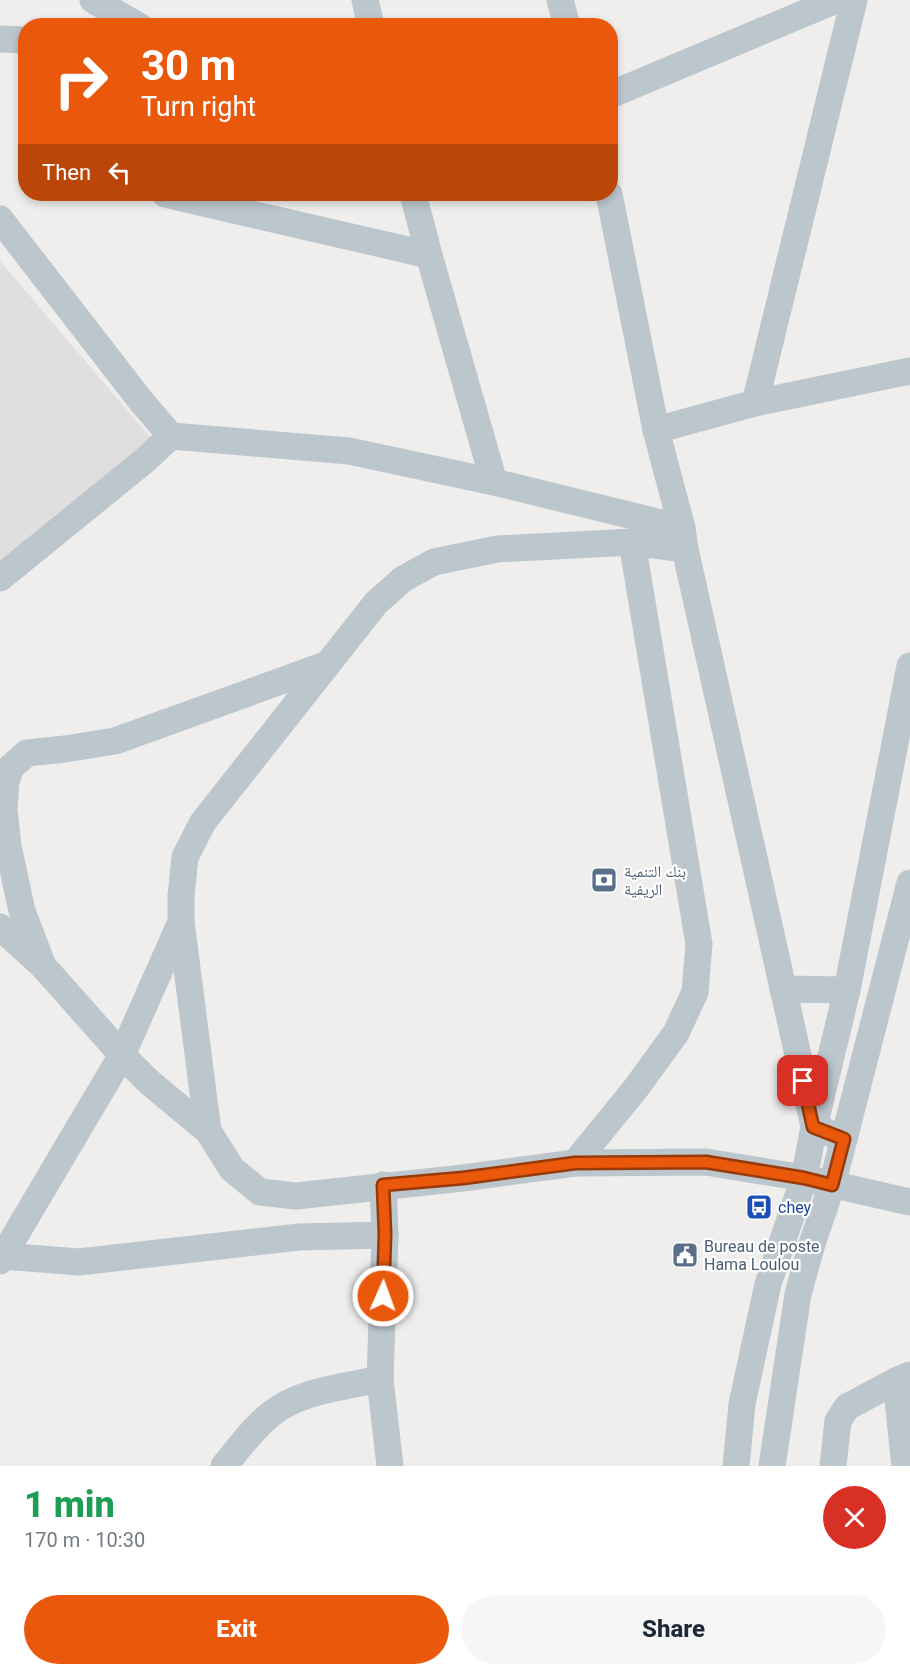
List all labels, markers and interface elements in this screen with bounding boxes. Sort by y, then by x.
text: 30 m [141,41,236,90]
icon: right [42,42,120,120]
text: Turn right [141,91,256,123]
icon: left [103,156,136,189]
text: Then [42,160,91,185]
place label: بنك التنمية الريفية [624,862,686,899]
bank icon: بنك التنمية الريفية [589,865,619,895]
pin [777,1055,828,1106]
icon: arrive [786,1064,819,1097]
bus stop icon: chey [744,1192,774,1222]
place label: chey [778,1198,812,1217]
place label: Bureau de poste Hama Loulou [704,1237,820,1274]
public building icon: Bureau de poste Hama Loulou [670,1240,700,1270]
position arrow [351,1264,415,1328]
text: 1 min [24,1484,115,1526]
button: close [823,1486,886,1549]
text: 170 m · 10:30 [24,1528,145,1552]
button: Exit [24,1595,449,1664]
button: Share [461,1595,886,1664]

